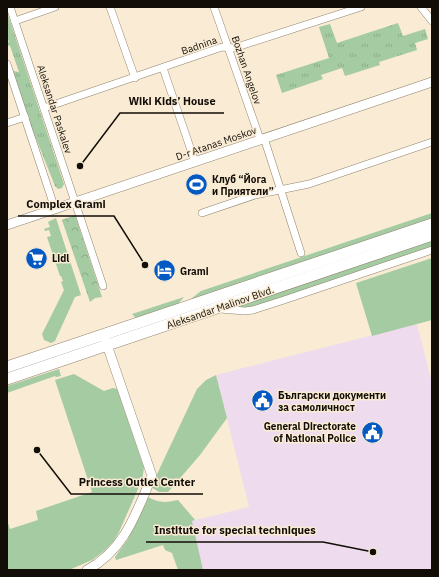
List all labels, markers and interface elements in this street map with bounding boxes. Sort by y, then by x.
street label: Badnina [180,33,219,58]
street label: Bozhan Angelov [229,34,264,106]
street label: Aleksandar Paskalev [34,63,75,155]
callout: Wiki Kids’ House [120,90,224,113]
text: Wiki Kids’ House [128,94,216,108]
street label: D-r Atanas Moskov [174,124,258,163]
sports icon: Клуб “Йога и Приятели” [183,172,209,198]
place label: Клуб “Йога и Приятели” [212,172,274,198]
callout: Complex Grami [18,193,114,216]
text: Complex Grami [26,197,106,211]
supermarket icon: Lidl [24,245,50,271]
place label: Lidl [52,252,69,265]
hotel icon: Grami [151,258,177,284]
place label: Grami [180,265,209,278]
street label: Aleksandar Malinov Blvd. [165,283,275,332]
public building icon: Български документи за самоличност [249,388,275,414]
place label: Български документи за самоличност [278,389,386,414]
public building icon: General Directorate of National Police [359,419,385,445]
place label: General Directorate of National Police [264,420,356,445]
callout: Princess Outlet Center [71,471,203,494]
text: Princess Outlet Center [79,475,196,489]
callout: Institute for special techniques [146,519,323,542]
text: Institute for special techniques [154,523,316,537]

